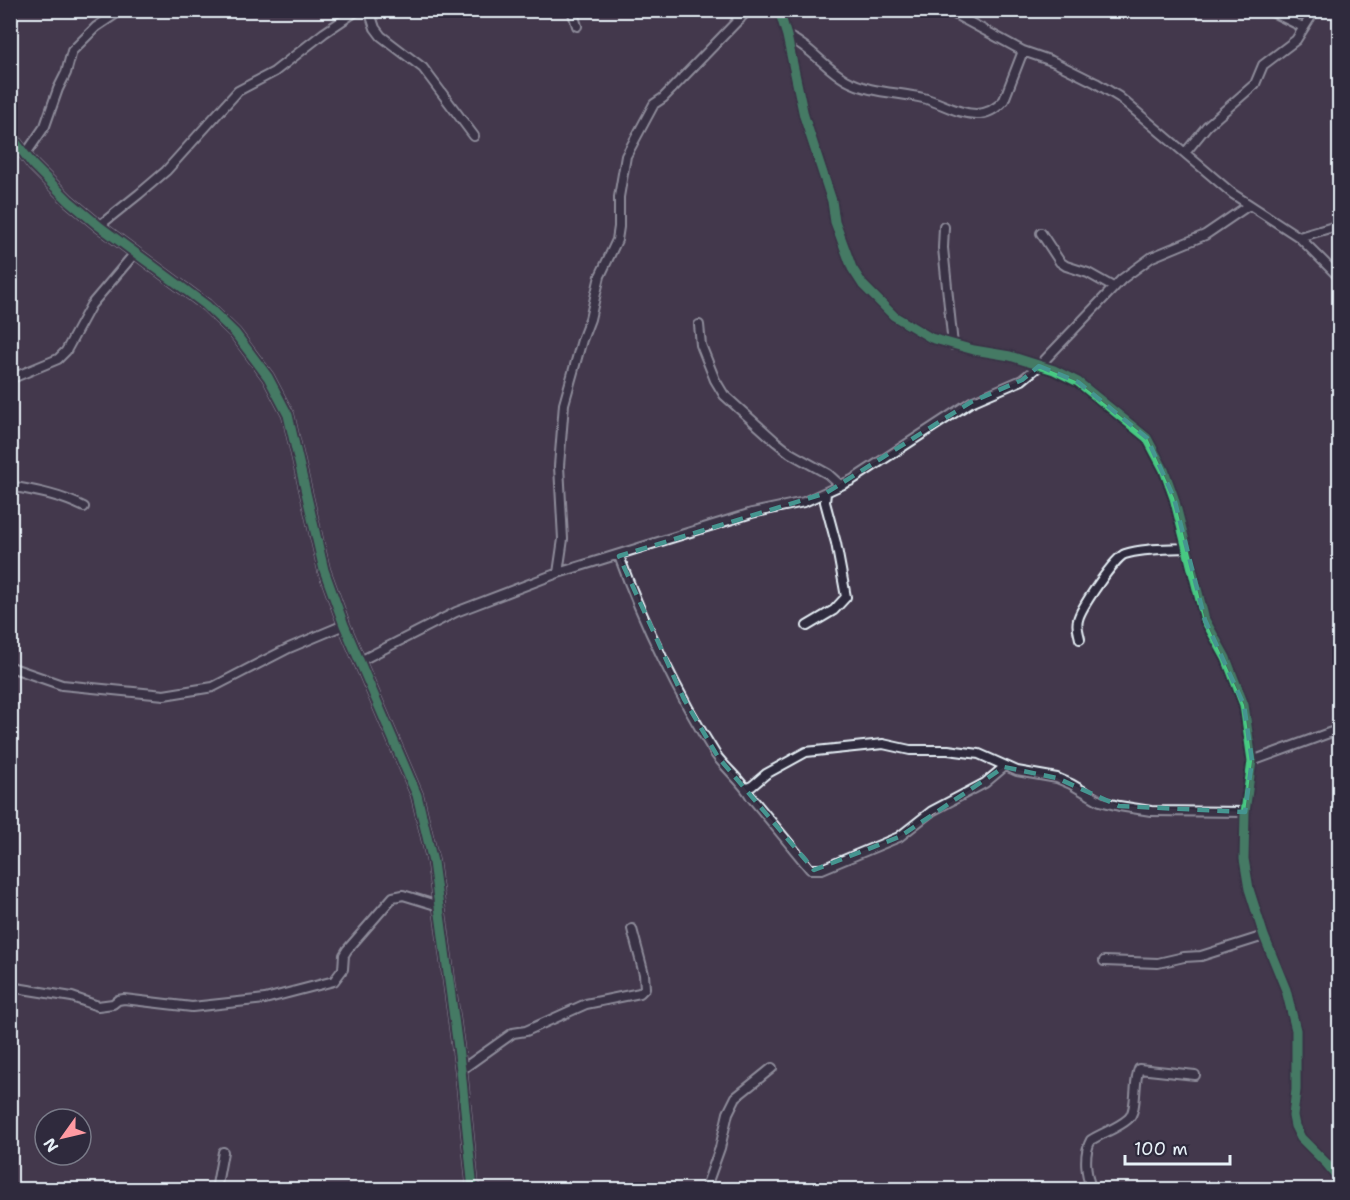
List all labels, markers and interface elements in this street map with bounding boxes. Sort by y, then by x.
north arrow [33,1107,93,1167]
scale bar [1125,1128,1230,1166]
text: N [39,1134,63,1156]
text: 100 m [1134,1137,1188,1161]

